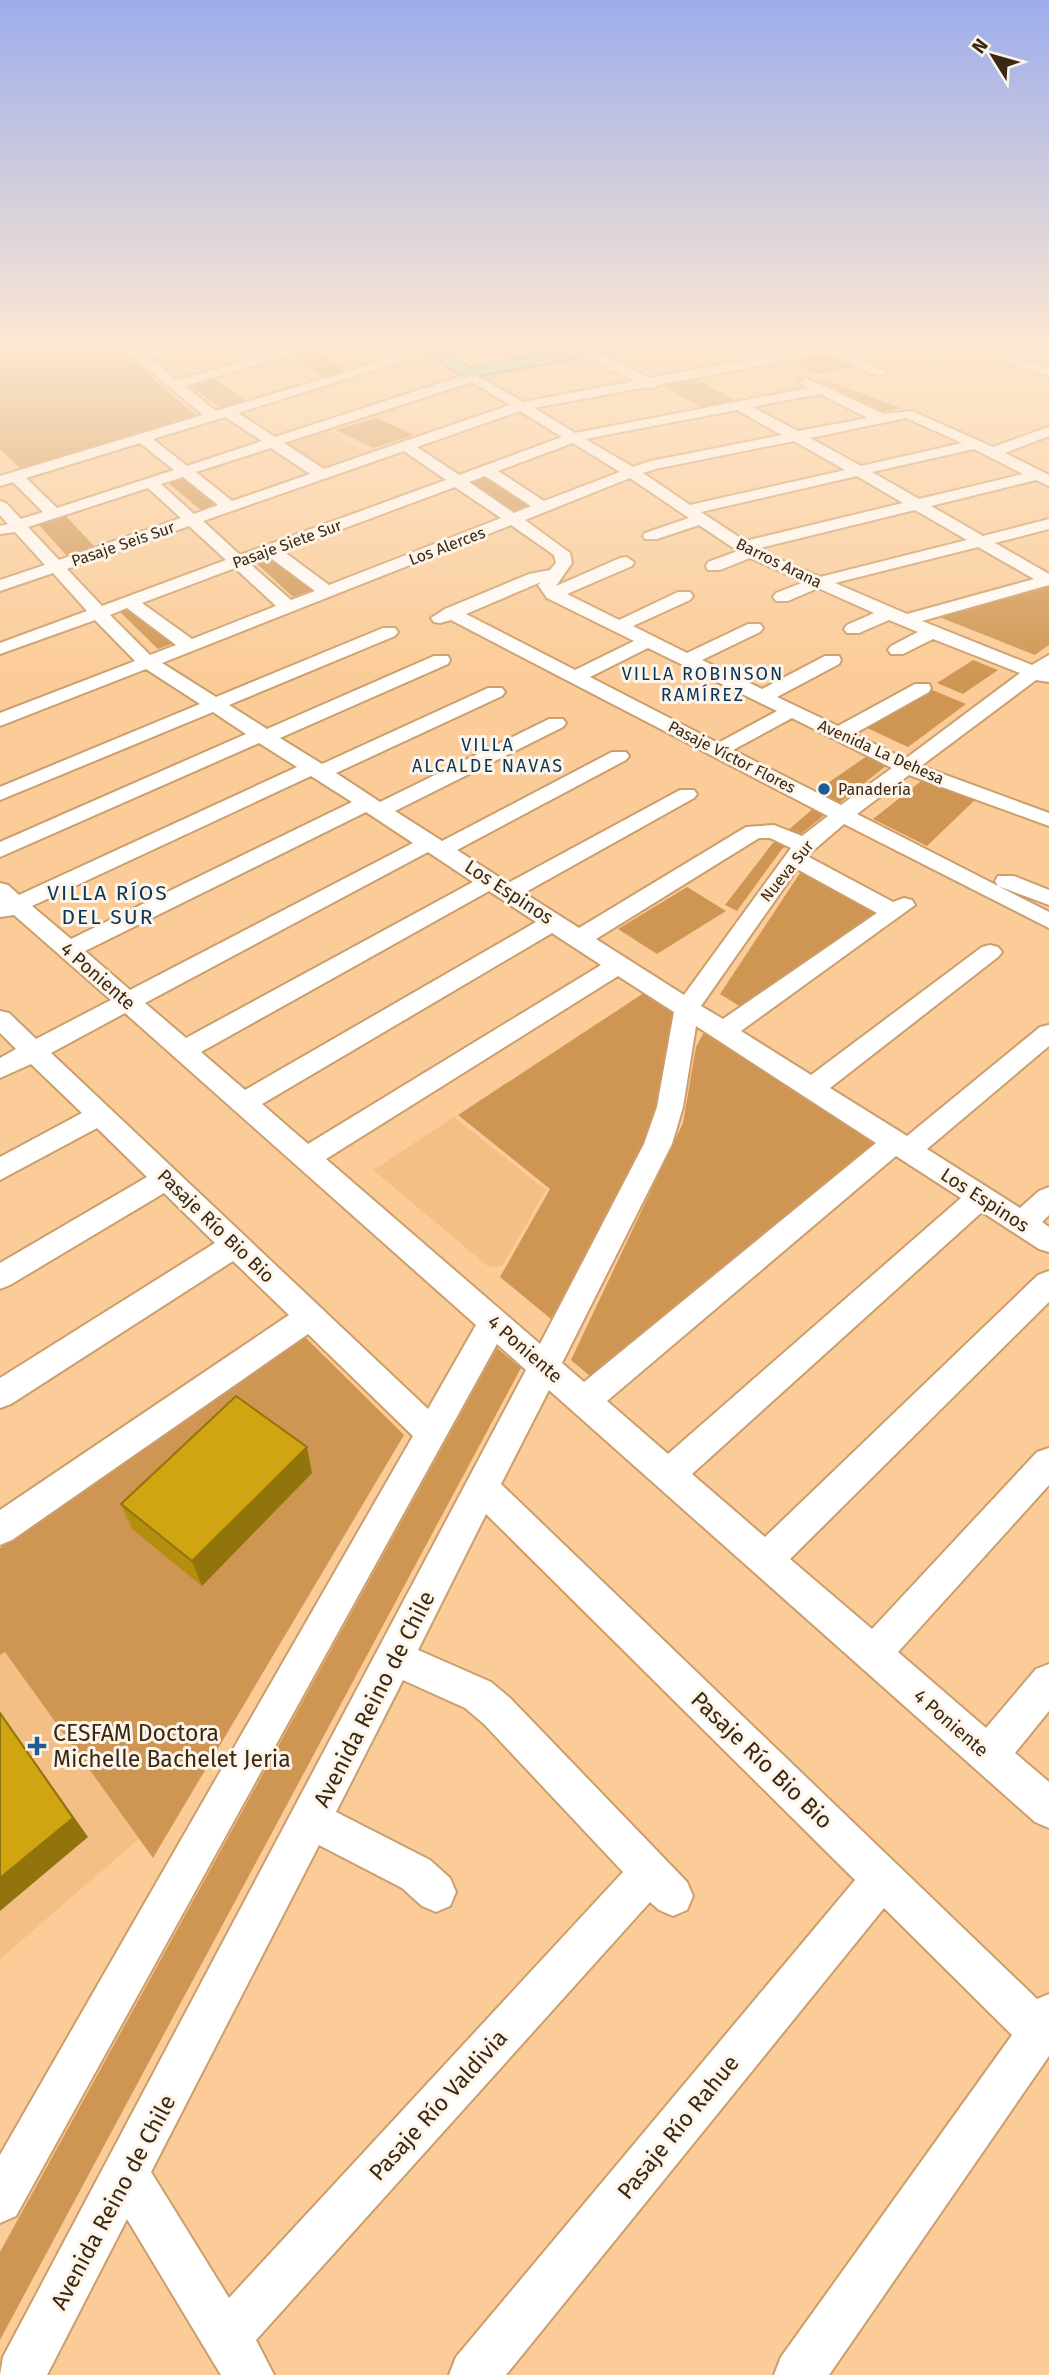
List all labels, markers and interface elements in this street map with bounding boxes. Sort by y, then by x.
north arrow [958,21,1028,91]
text: N [967,34,993,58]
street label: Pasaje Siete Sur [230,515,345,573]
street label: Pasaje Seis Sur [69,517,178,571]
street label: Los Alerces [406,523,488,569]
street label: Barros Arana [733,534,825,592]
district label: VILLA ROBINSON RAMÍREZ [622,663,784,706]
street label: Avenida La Dehesa [815,716,947,788]
street label: Pasaje Víctor Flores [665,717,799,797]
district label: VILLA ALCALDE NAVAS [412,734,564,777]
place label: Panadería [838,780,911,799]
marker: Panadería [816,781,832,797]
street label: Nueva Sur [756,836,818,906]
street label: Los Espinos [461,855,558,929]
district label: VILLA RÍOS DEL SUR [47,880,169,930]
street label: 4 Poniente [56,937,140,1015]
street label: Los Espinos [937,1163,1034,1237]
street label: Pasaje Río Bio Bio [153,1164,279,1288]
street label: 4 Poniente [483,1310,567,1388]
street label: Avenida Reino de Chile [307,1586,441,1812]
street label: 4 Poniente [909,1684,993,1762]
street label: Pasaje Río Bio Bio [685,1685,839,1835]
place label: CESFAM Doctora Michelle Bachelet Jeria [53,1719,291,1773]
marker: CESFAM Doctora Michelle Bachelet Jeria [27,1736,47,1756]
street label: Pasaje Río Valdivia [363,2024,513,2186]
street label: Pasaje Río Rahue [611,2049,745,2205]
street label: Avenida Reino de Chile [45,2090,181,2314]

